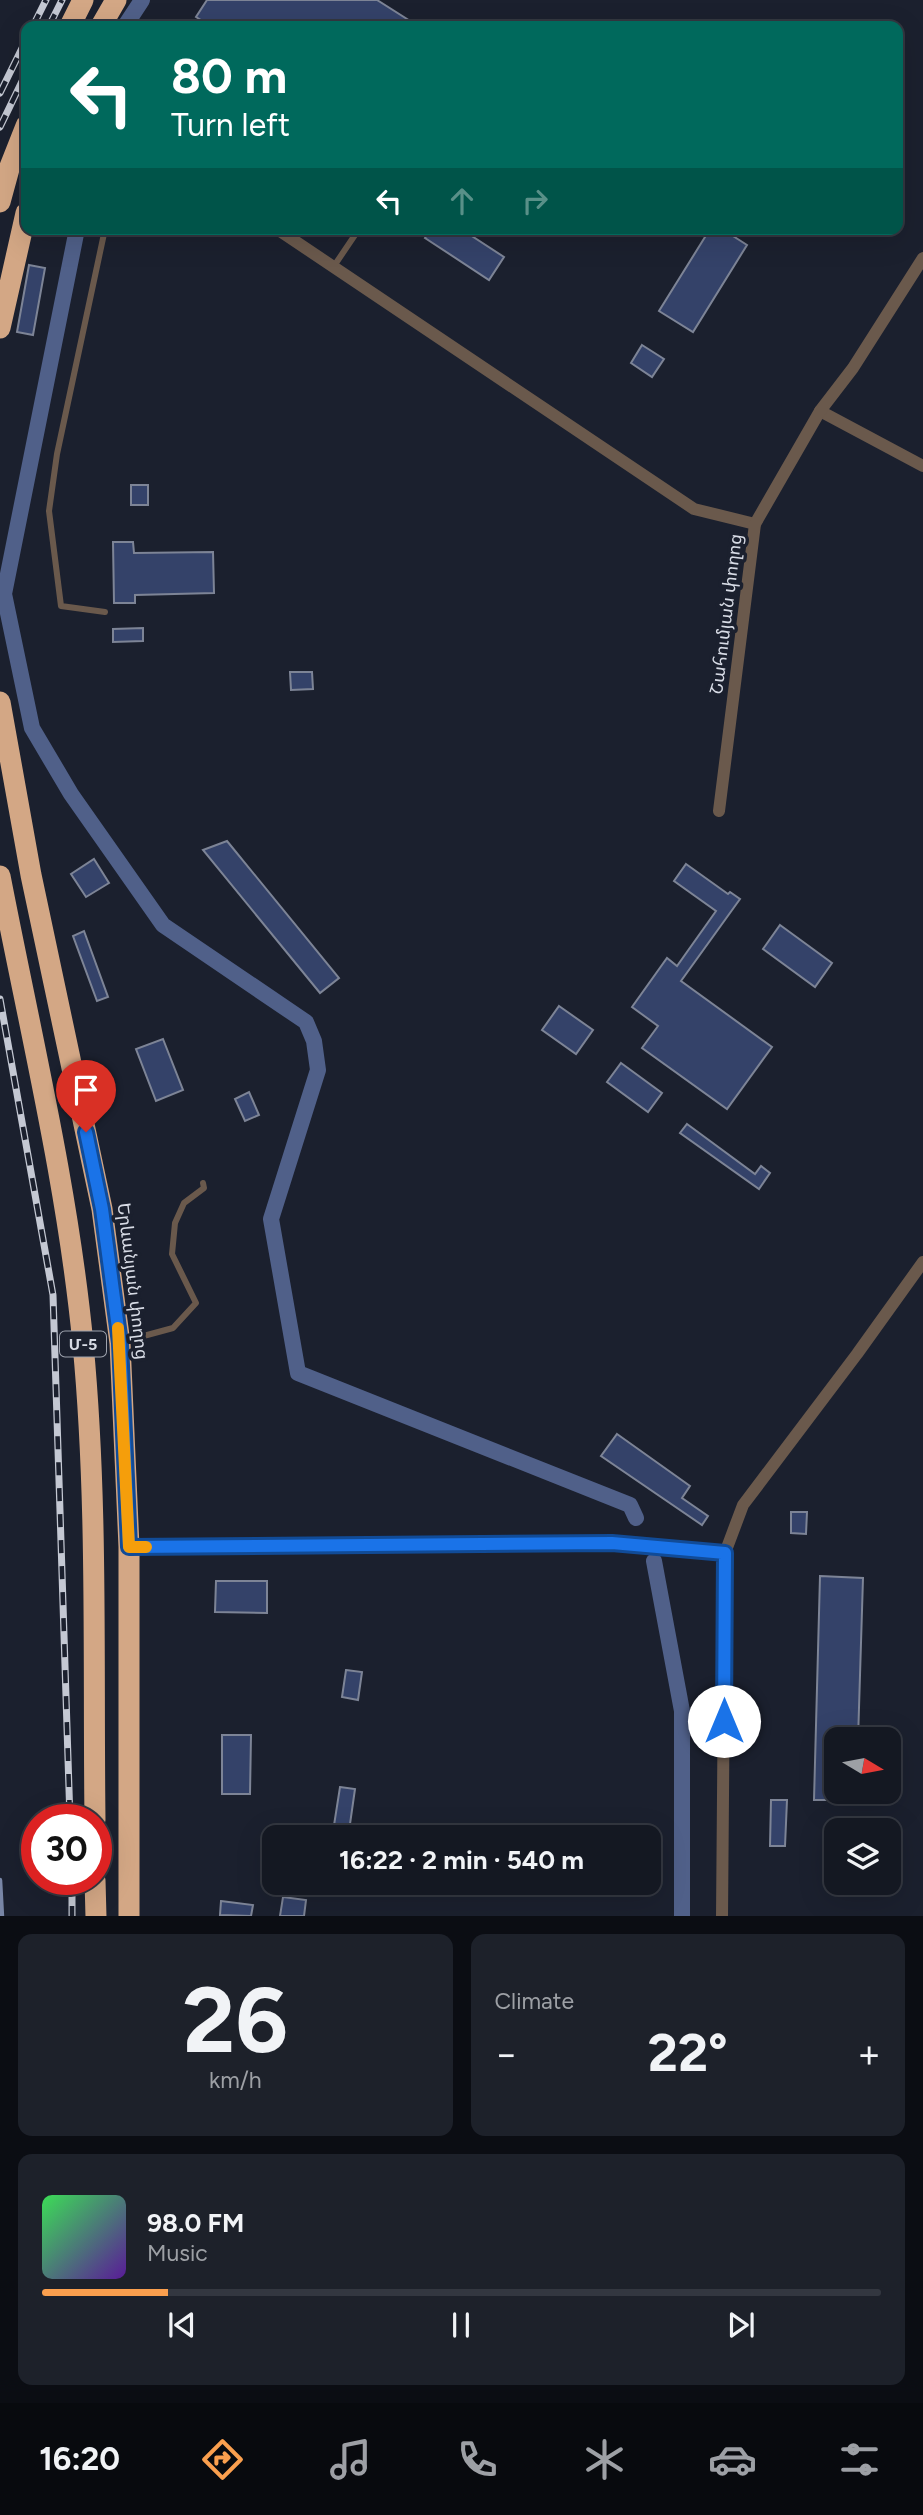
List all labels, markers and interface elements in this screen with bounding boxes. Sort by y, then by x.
text: 80 m [171,46,287,105]
icon: left [56,49,147,140]
text: Turn left [171,106,290,144]
icon: left [370,182,408,220]
icon: ahead [443,182,481,220]
icon: right [516,182,554,220]
street label: Շահումյան փողոց [705,533,747,695]
pin [56,1060,116,1132]
icon: arrive [67,1071,105,1109]
street label: Երևանյան փողոց [112,1201,154,1361]
road number: Մ-5 [60,1332,106,1356]
position arrow [687,1684,761,1758]
north arrow [824,1727,901,1804]
map controls [824,1727,901,1895]
speed limit sign: 30 [21,1804,112,1895]
button: layers [824,1818,901,1895]
text: 16:22 · 2 min · 540 m [339,1844,584,1876]
text: 26 [183,1966,288,2075]
text: Climate [495,1987,574,2015]
text: 22° [648,2022,728,2084]
text: − [495,2031,518,2077]
text: + [857,2031,881,2077]
text: km/h [209,2066,262,2094]
text: 98.0 FM [147,2207,244,2239]
text: Music [147,2239,208,2267]
icon: previous [163,2306,201,2344]
icon: pause [442,2306,480,2344]
icon: next [722,2306,760,2344]
icon: directions [198,2435,247,2484]
icon: music [326,2435,375,2484]
icon: phone [453,2435,502,2484]
icon: climate [580,2435,629,2484]
icon: car [708,2435,757,2484]
icon: filters [835,2435,884,2484]
text: 16:20 [39,2440,120,2478]

